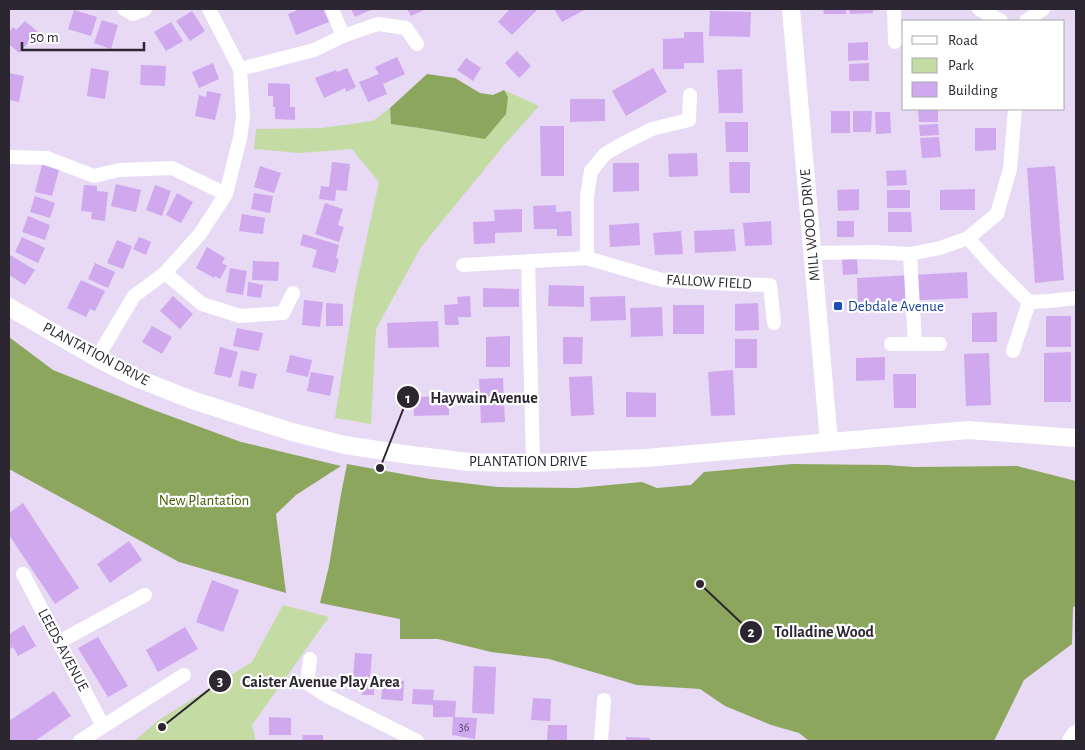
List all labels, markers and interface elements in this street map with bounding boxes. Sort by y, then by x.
scale bar [22,20,145,52]
legend [902,20,1065,110]
text: 50 m [30,30,59,45]
text: Road [948,33,978,48]
text: Park [948,58,974,73]
text: Building [948,83,998,98]
street label: MILL WOOD DRIVE [798,168,822,282]
street label: FALLOW FIELD [666,272,752,292]
place label: Debdale Avenue [848,299,944,314]
marker: Debdale Avenue [832,300,844,312]
street label: PLANTATION DRIVE [40,320,152,388]
callout: Haywain Avenue [395,382,548,413]
text: Haywain Avenue [430,390,538,407]
text: 1 [405,391,411,406]
street label: PLANTATION DRIVE [469,454,587,469]
park label: New Plantation [159,493,249,508]
street label: LEEDS AVENUE [35,606,91,694]
callout: Tolladine Wood [739,616,884,647]
text: Tolladine Wood [774,624,875,640]
text: 2 [747,625,755,640]
callout: Caister Avenue Play Area [207,666,410,697]
text: 3 [217,674,223,689]
text: Caister Avenue Play Area [242,674,400,691]
house number: 36 [459,721,470,733]

